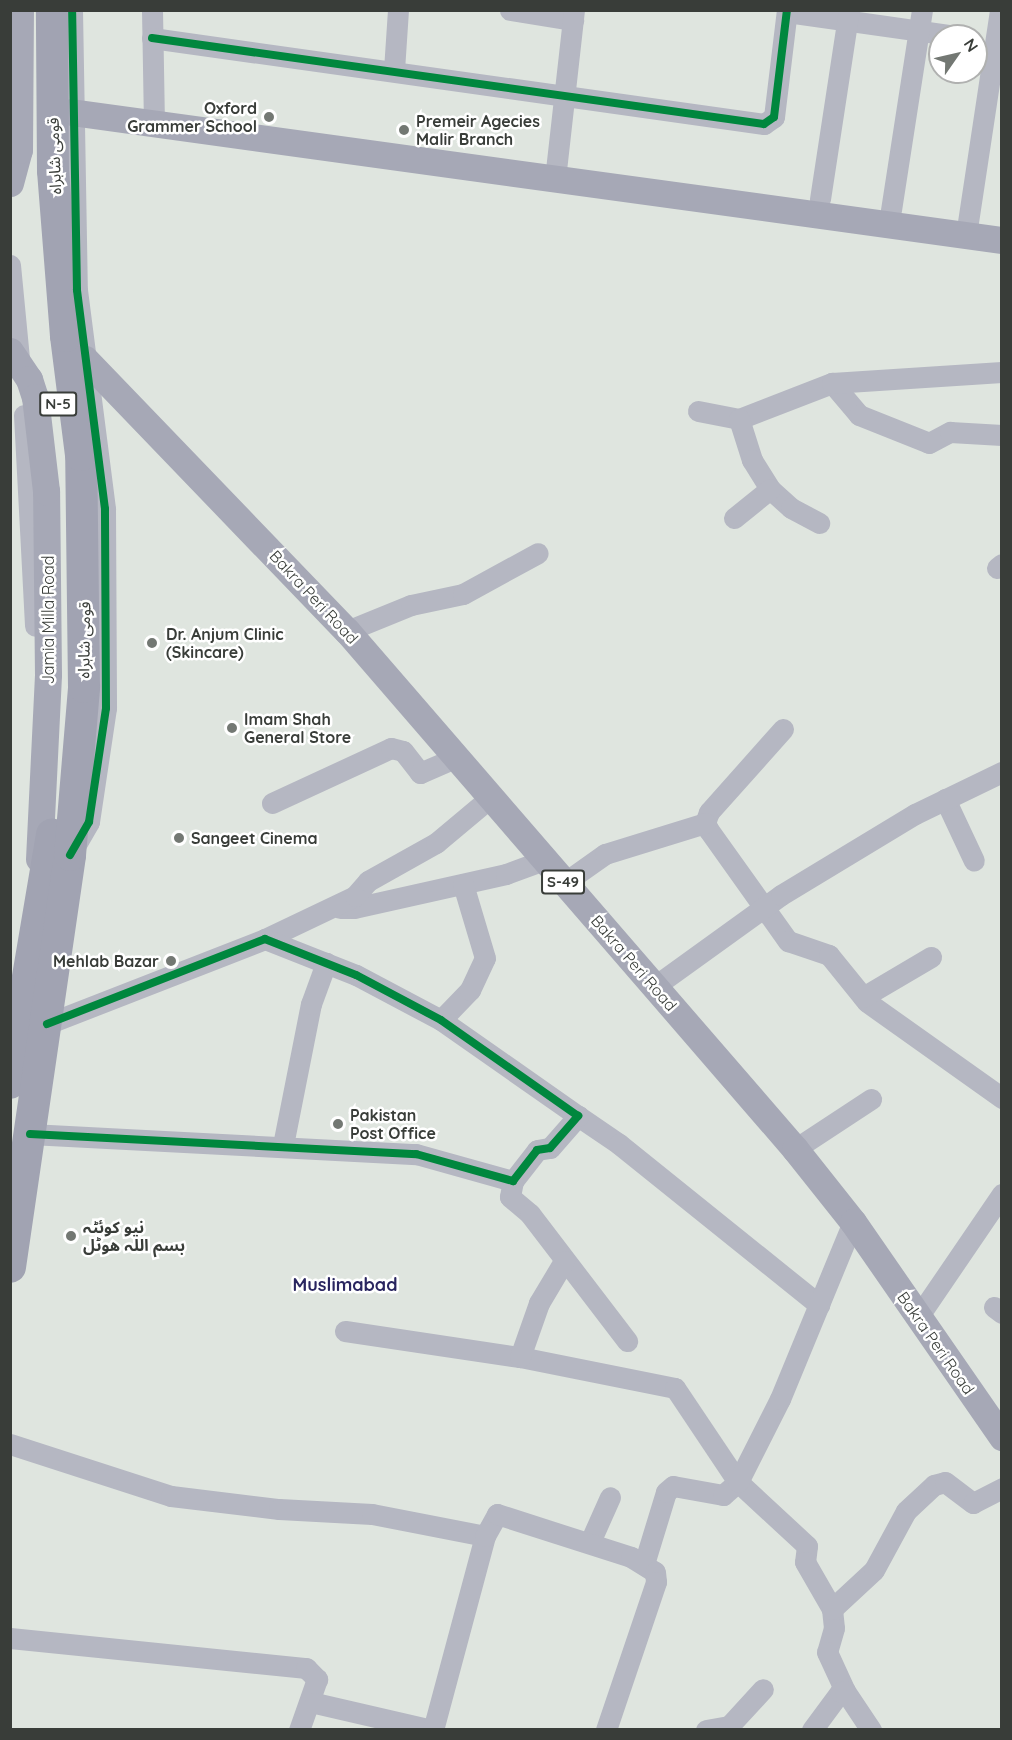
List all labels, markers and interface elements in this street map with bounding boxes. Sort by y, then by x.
north arrow [928,24,988,84]
text: N [960,35,983,56]
place label: Oxford Grammer School [127,98,257,136]
marker: Oxford Grammer School [262,110,276,124]
place label: Premeir Agecies Malir Branch [416,111,540,149]
street label: قومی شاہراہ [43,117,65,195]
marker: Premeir Agecies Malir Branch [397,123,411,137]
road number: N-5 [38,392,78,416]
street label: Bakra Peri Road [266,546,362,648]
street label: Jamia Milla Road [38,556,58,684]
street label: قومی شاہراہ [74,601,94,679]
place label: Dr. Anjum Clinic (Skincare) [166,624,283,662]
marker: Dr. Anjum Clinic (Skincare) [143,634,161,652]
place label: Imam Shah General Store [244,709,351,747]
marker: Imam Shah General Store [225,721,239,735]
place label: Sangeet Cinema [191,828,318,848]
marker: Sangeet Cinema [172,831,186,845]
road number: S-49 [540,870,586,894]
street label: Bakra Peri Road [587,911,681,1015]
place label: Mehlab Bazar [53,951,159,971]
marker: Mehlab Bazar [164,954,178,968]
place label: Pakistan Post Office [350,1105,436,1143]
marker: Pakistan Post Office [331,1117,345,1131]
place label: نیو کوئٹہ بسم اللہ ھوٹل [83,1217,185,1255]
marker: نیو کوئٹہ بسم اللہ ھوٹل [64,1229,78,1243]
district label: Muslimabad [293,1274,397,1296]
street label: Bakra Peri Road [894,1288,978,1398]

